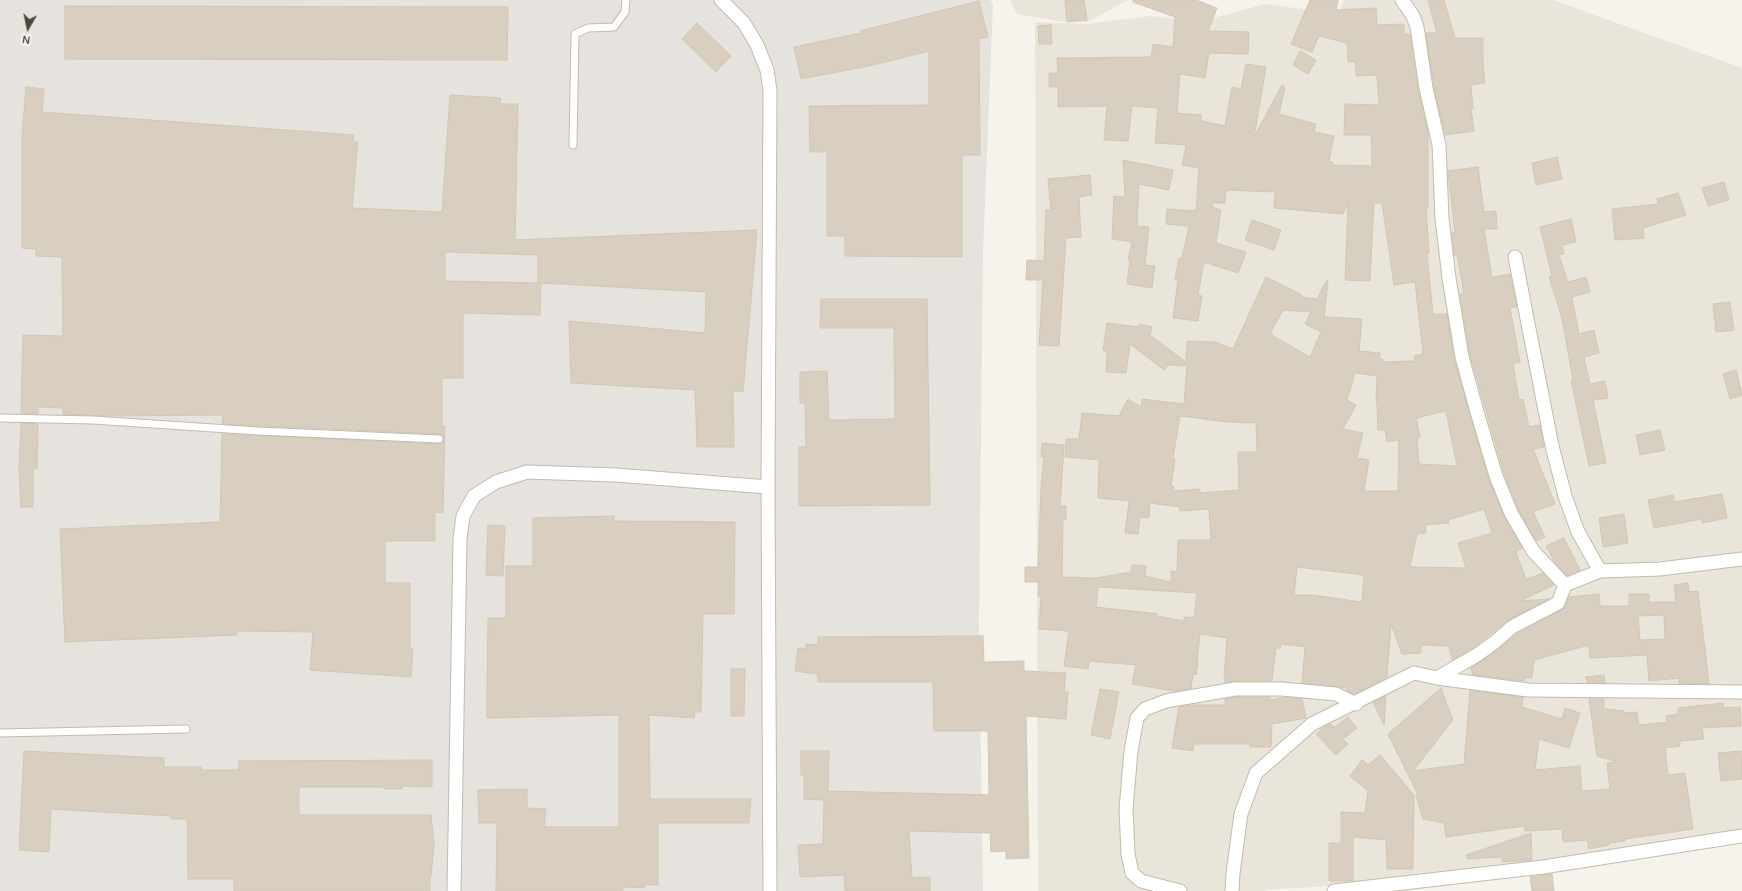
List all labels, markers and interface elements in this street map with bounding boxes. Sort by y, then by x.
north arrow [8,8,48,48]
text: N [21,32,31,48]

